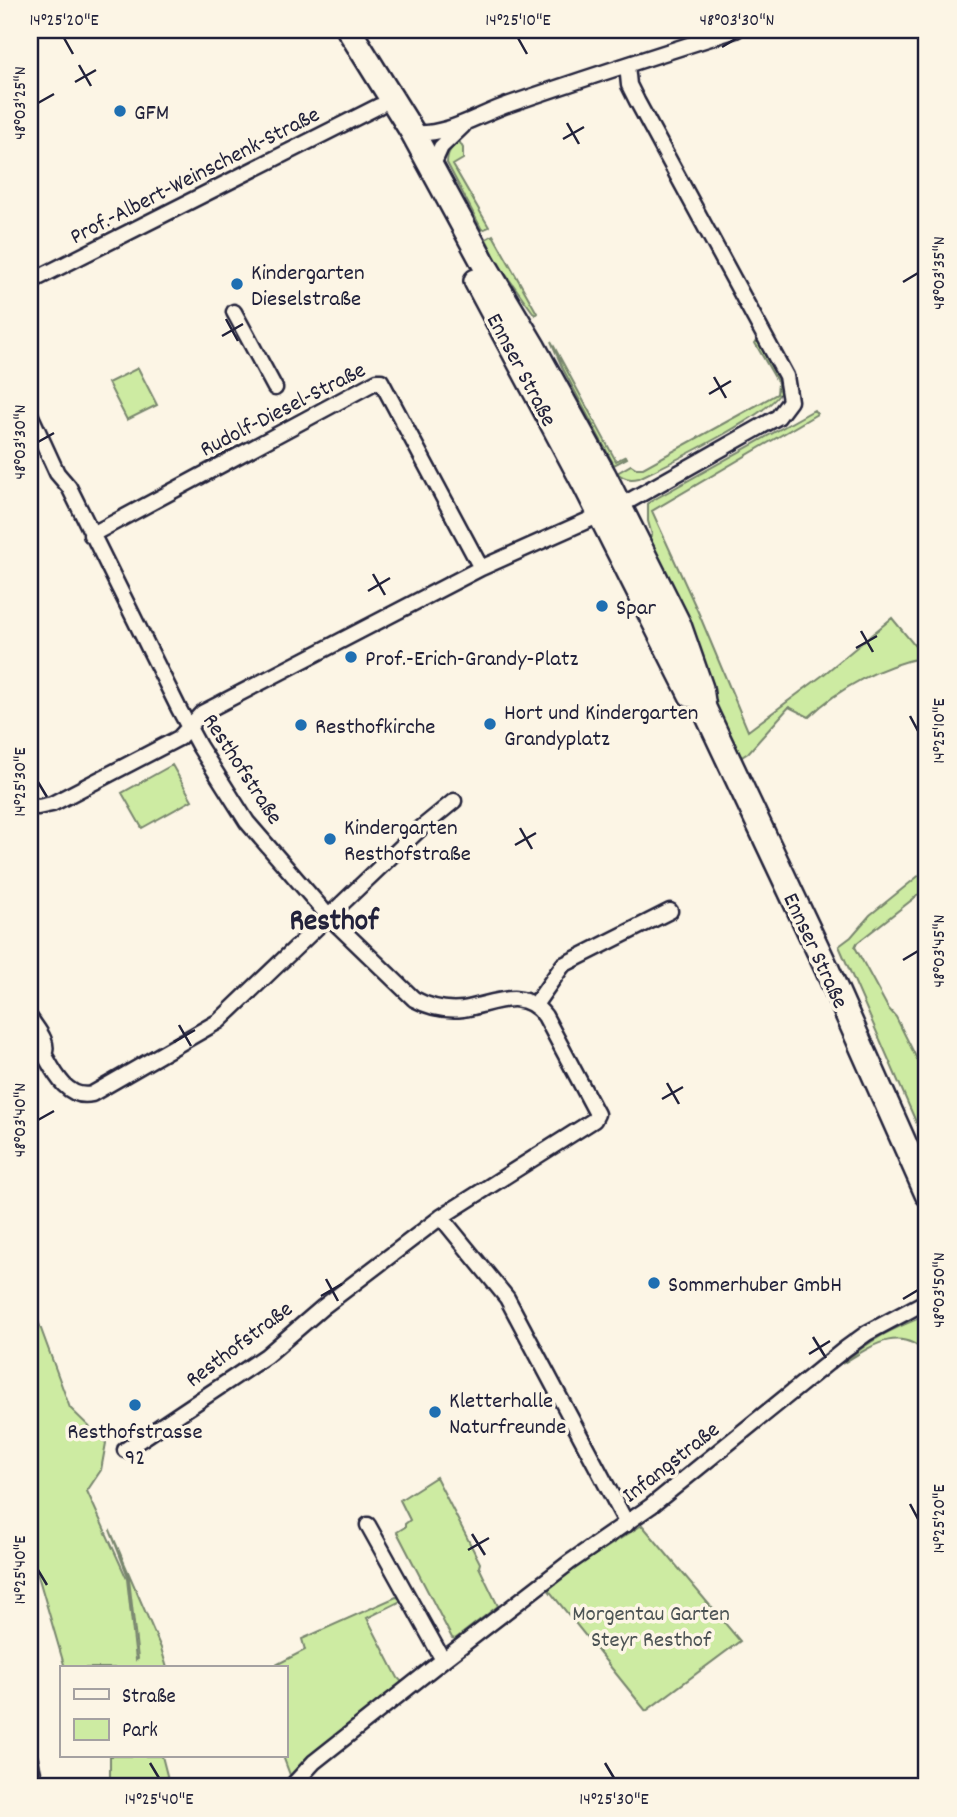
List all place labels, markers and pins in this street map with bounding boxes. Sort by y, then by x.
place label: GFM [134,98,169,131]
marker: GFM [112,103,128,119]
place label: Kindergarten Dieselstraße [251,258,365,317]
marker: Kindergarten Dieselstraße [229,276,245,292]
place label: Spar [616,593,657,626]
marker: Spar [594,598,610,614]
place label: Prof.-Erich-Grandy-Platz [365,644,579,677]
marker: Prof.-Erich-Grandy-Platz [343,649,359,665]
place label: Hort und Kindergarten Grandyplatz [504,698,698,757]
place label: Resthofkirche [315,712,435,745]
marker: Hort und Kindergarten Grandyplatz [482,716,498,732]
marker: Resthofkirche [293,717,309,733]
place label: Kindergarten Resthofstraße [344,813,471,872]
marker: Kindergarten Resthofstraße [322,831,338,847]
place label: Sommerhuber GmbH [668,1270,842,1303]
marker: Sommerhuber GmbH [646,1275,662,1291]
place label: Kletterhalle Naturfreunde [449,1386,566,1445]
marker: Resthofstrasse 92 [127,1397,143,1413]
marker: Kletterhalle Naturfreunde [427,1404,443,1420]
place label: Resthofstrasse 92 [67,1417,203,1476]

